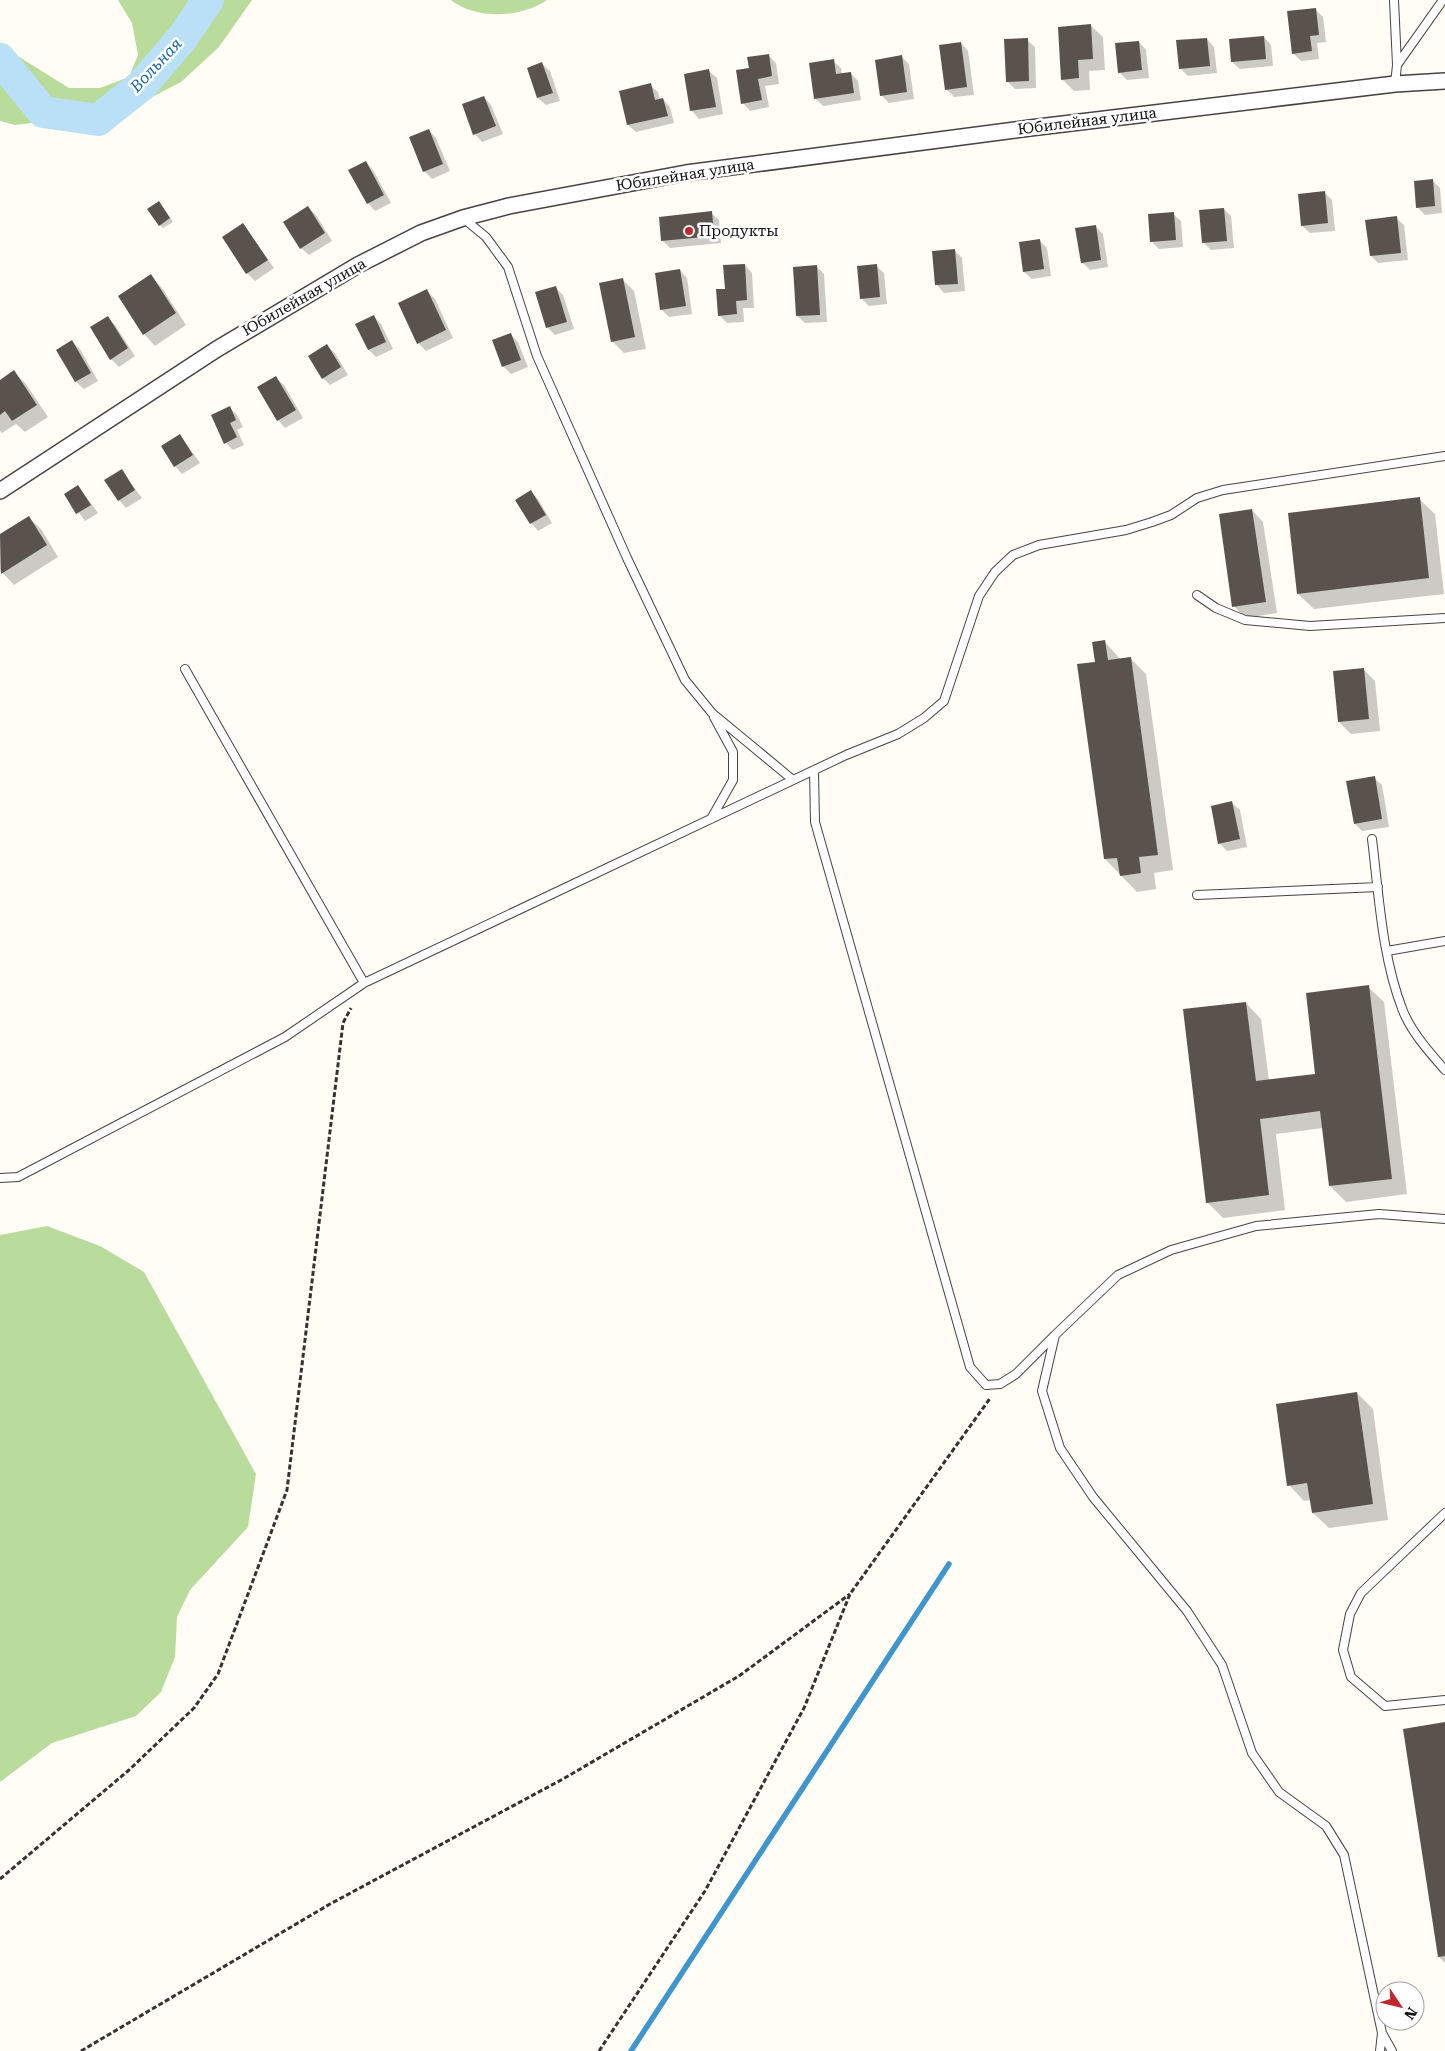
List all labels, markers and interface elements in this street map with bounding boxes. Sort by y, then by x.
water label: Вольная [126,34,186,97]
street label: Юбилейная улица [1017,104,1157,138]
street label: Юбилейная улица [615,155,755,195]
place label: Продукты [699,222,779,240]
marker: Продукты [683,225,695,237]
street label: Юбилейная улица [239,254,369,340]
north arrow [1375,1981,1425,2031]
text: N [1401,2004,1420,2023]

